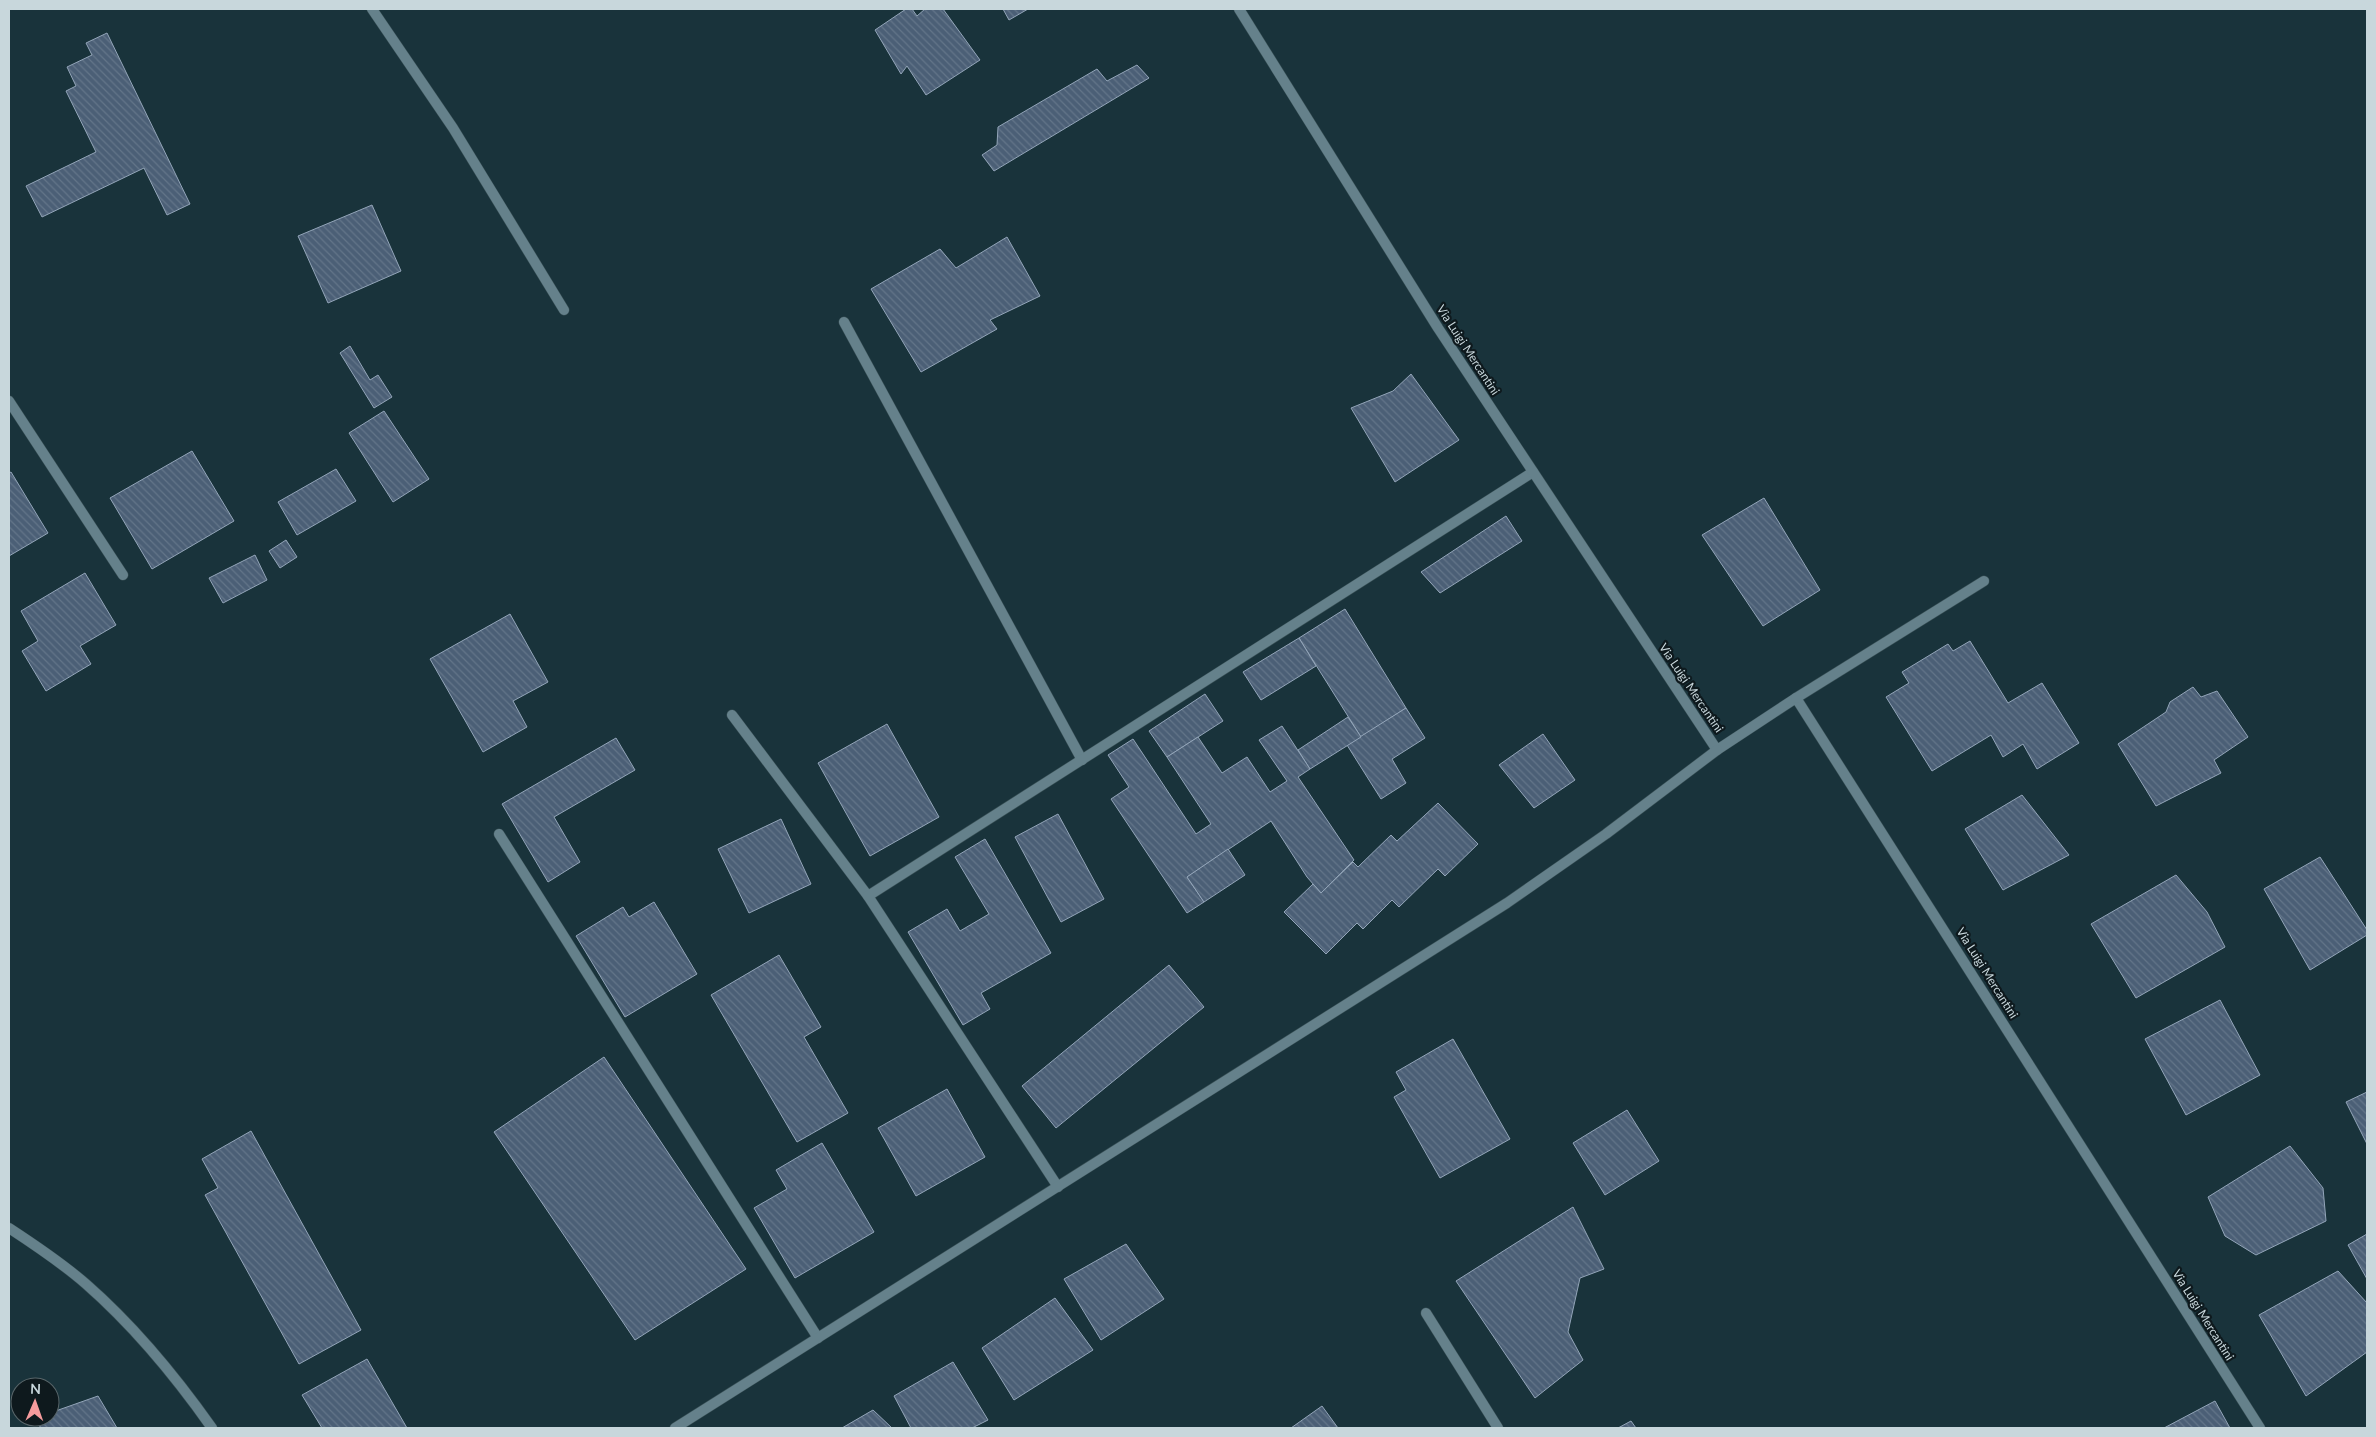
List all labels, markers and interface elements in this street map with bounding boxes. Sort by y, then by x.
street label: Via Luigi Mercantini [1434,302,1503,398]
street label: Via Luigi Mercantini [1656,640,1727,735]
street label: Via Luigi Mercantini [1953,925,2021,1021]
street label: Via Luigi Mercantini [2169,1267,2237,1363]
north arrow [10,1377,60,1427]
text: N [30,1380,41,1397]

